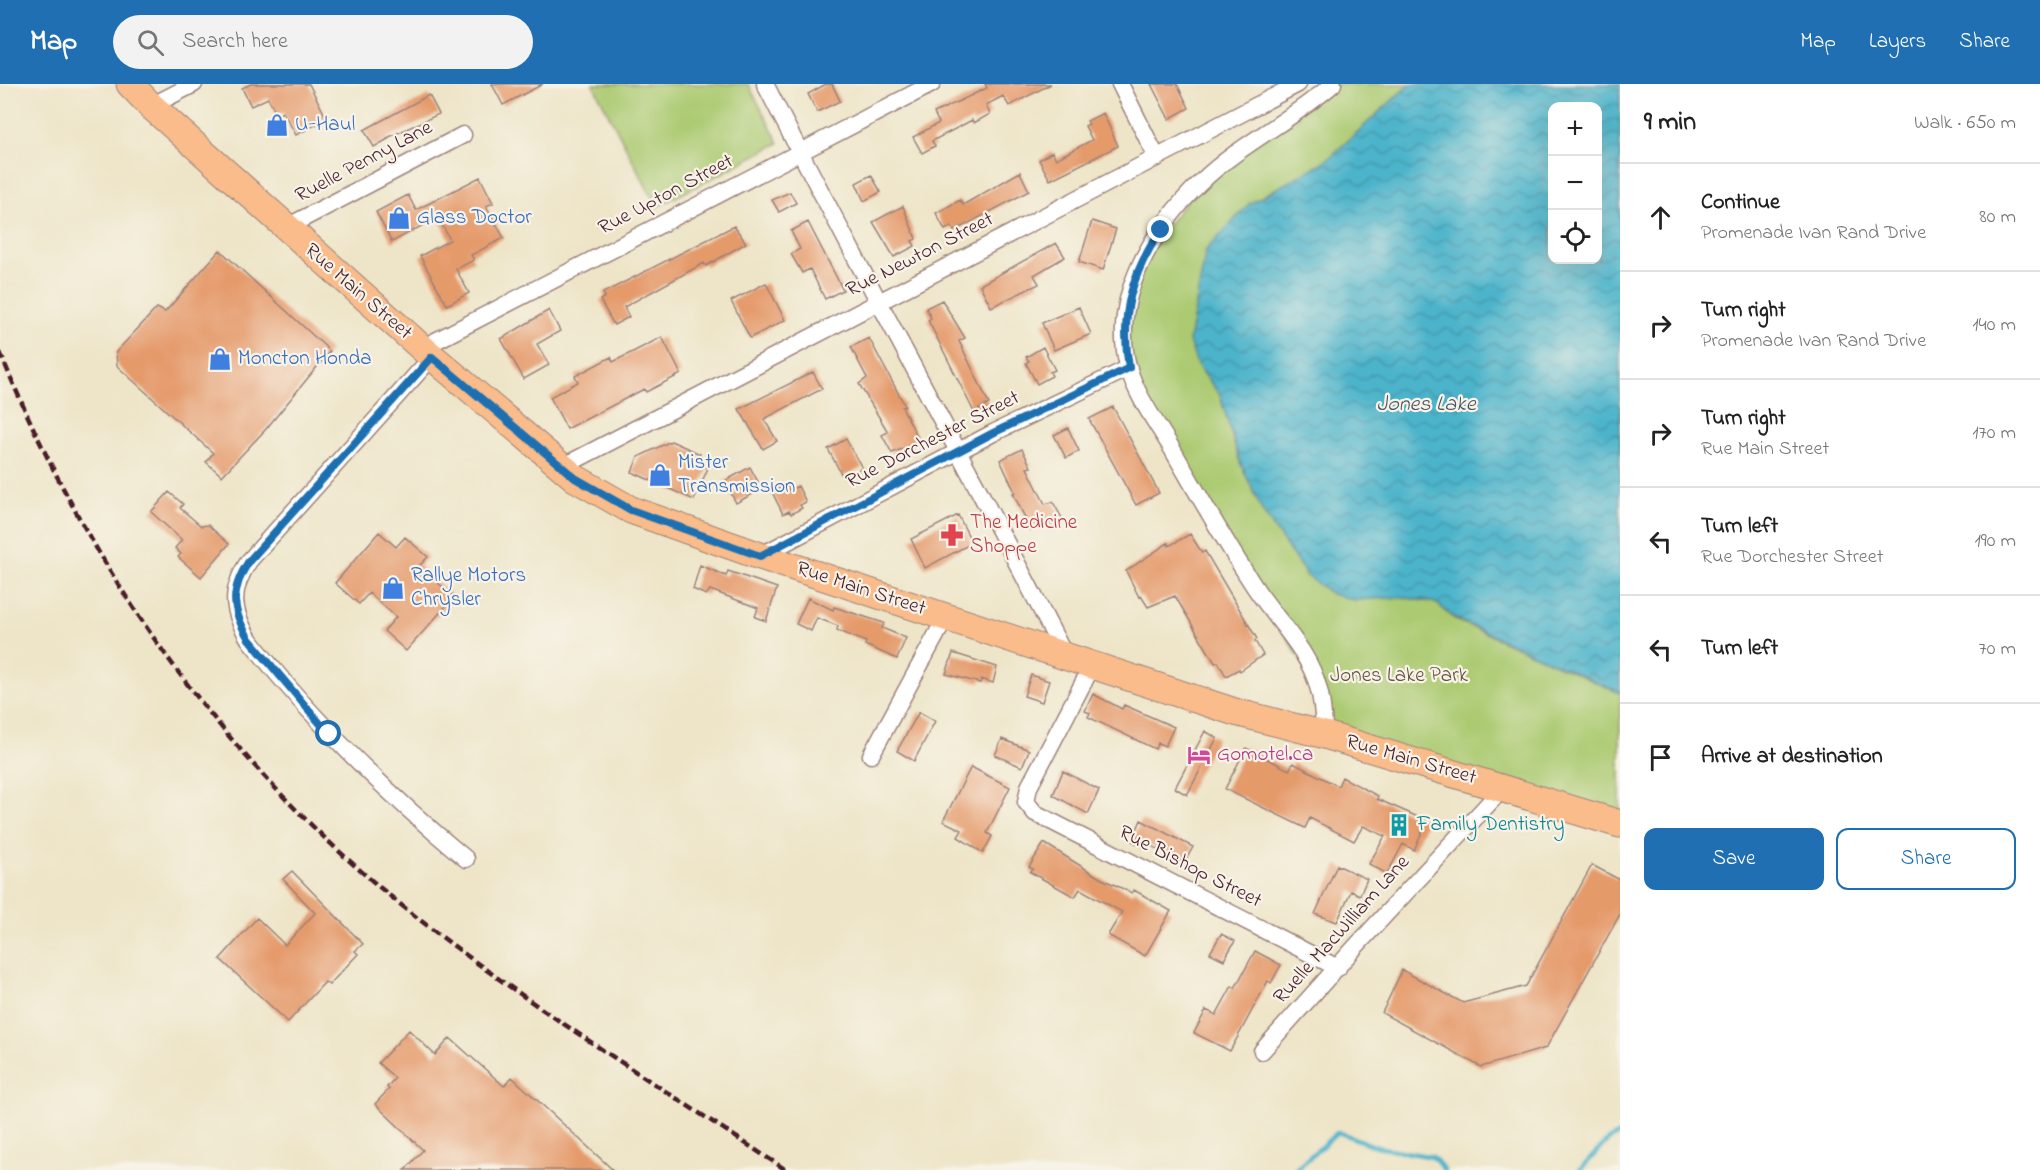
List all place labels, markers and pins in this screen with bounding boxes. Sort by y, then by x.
place label: U-Haul [295,110,355,140]
shop icon: U-Haul [264,112,290,138]
place label: Glass Doctor [417,203,532,233]
shop icon: Glass Doctor [386,205,412,231]
place label: Moncton Honda [238,344,372,374]
shop icon: Moncton Honda [207,346,233,372]
place label: Mister Transmission [678,448,795,502]
shop icon: Mister Transmission [647,462,673,488]
place label: The Medicine Shoppe [970,508,1078,562]
pharmacy icon: The Medicine Shoppe [939,522,965,548]
place label: Rallye Motors Chrysler [411,561,526,617]
shop icon: Rallye Motors Chrysler [380,575,406,601]
place label: Gomotel.ca [1217,740,1313,770]
hotel icon: Gomotel.ca [1186,742,1212,768]
place label: Family Dentistry [1416,810,1564,842]
building icon: Family Dentistry [1386,812,1412,838]

